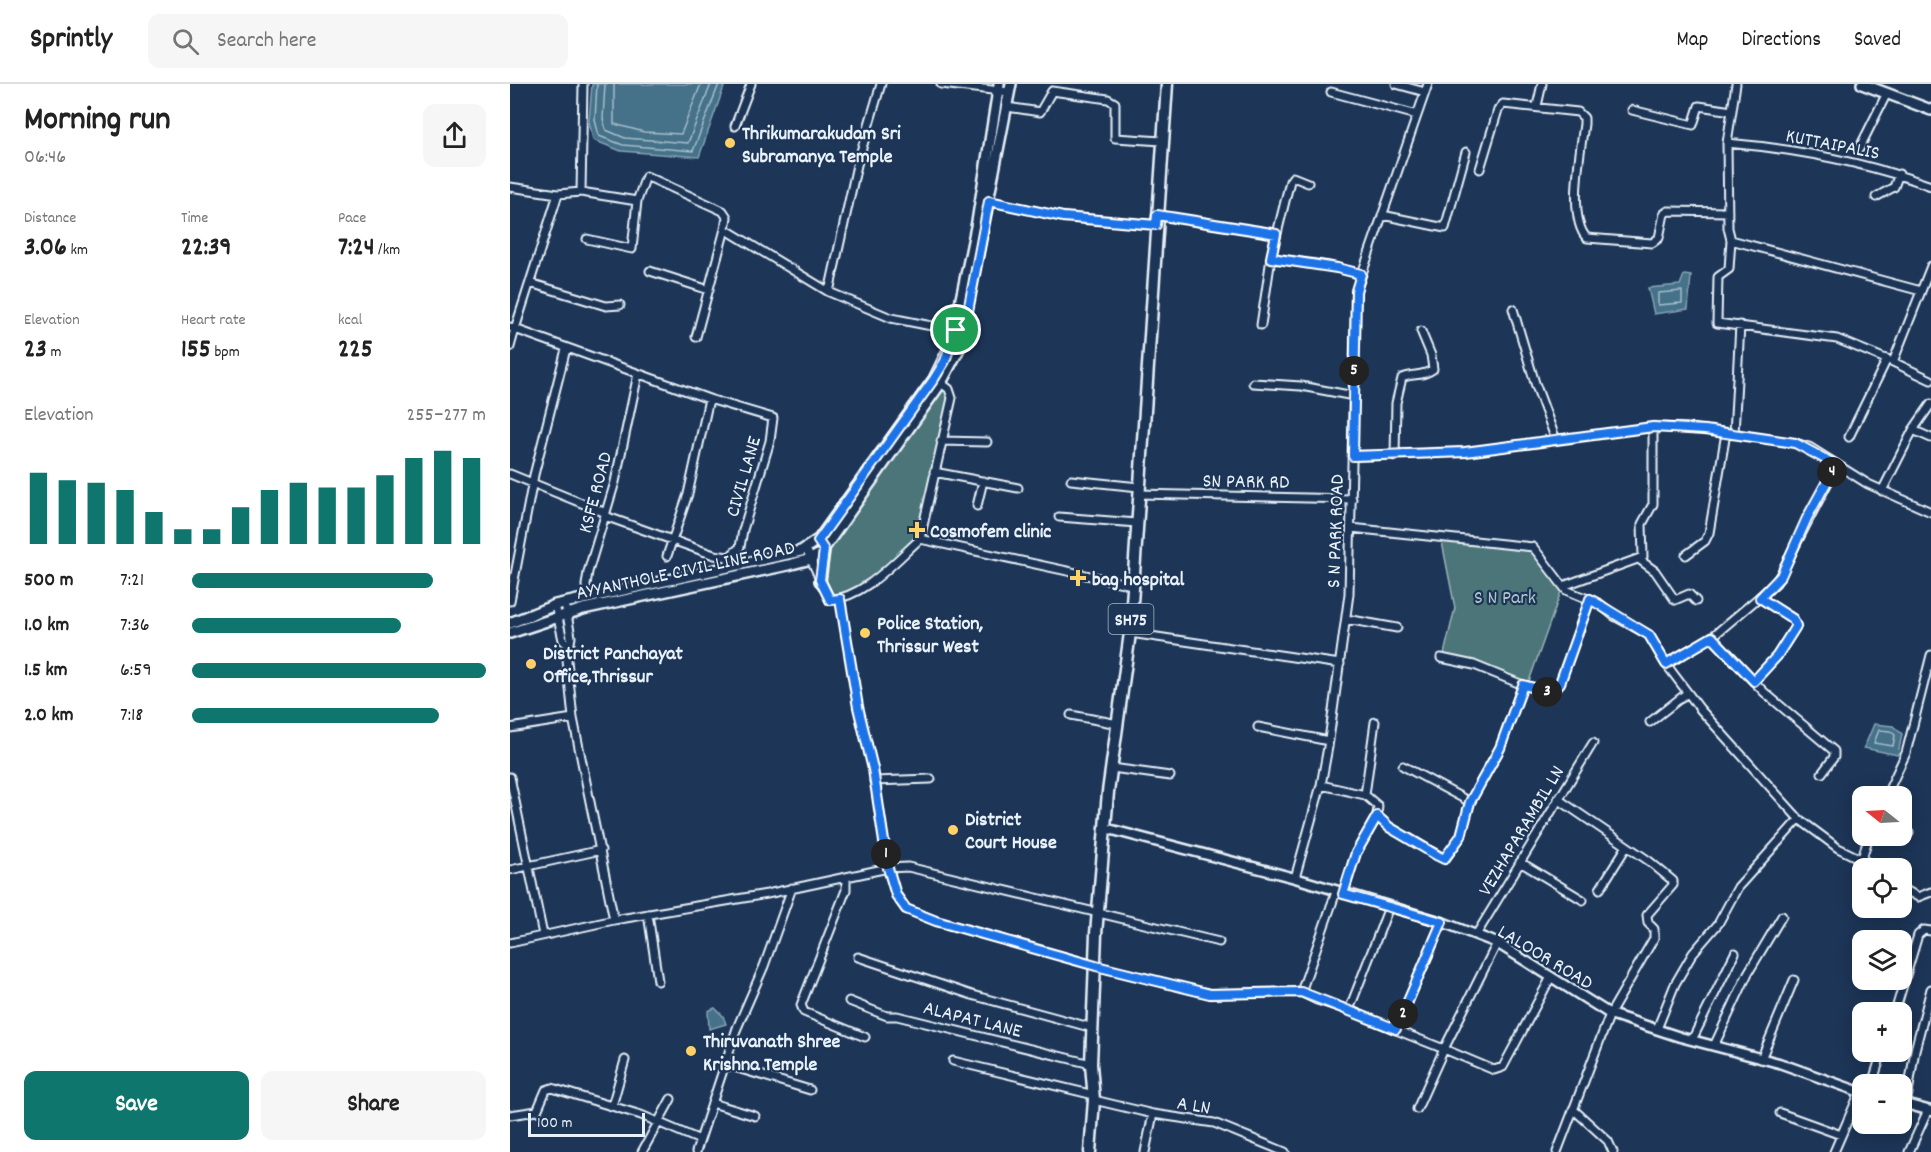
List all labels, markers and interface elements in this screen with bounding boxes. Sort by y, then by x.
search box [148,14,568,68]
text: Sprintly [30,21,112,61]
icon: search [169,25,202,58]
text: Search here [217,26,316,57]
text: Map [1677,26,1708,56]
text: Directions [1741,26,1821,56]
text: Saved [1854,26,1901,56]
text: Morning run [24,98,171,145]
button: share [423,104,486,167]
place label: Thrikumarakudam Sri Subramanya Temple [742,121,901,172]
street label: KUTTAIPALIS [1783,123,1882,169]
marker: Thrikumarakudam Sri Subramanya Temple [723,136,737,150]
text: 06:46 [24,144,66,172]
text: Distance [24,207,76,230]
text: Time [181,207,208,230]
text: Pace [338,207,366,230]
text: 3.06 [24,230,67,267]
text: 22:39 [181,230,232,267]
text: 7:24 [338,230,374,267]
text: km [67,239,88,262]
text: /km [374,239,400,262]
pin [930,304,981,355]
text: Elevation [24,309,80,332]
text: Heart rate [181,309,246,332]
text: kcal [338,309,362,332]
icon: arrive [939,313,972,346]
text: 23 [24,332,47,369]
text: 155 [181,332,211,369]
text: 225 [338,332,373,369]
text: m [47,341,62,364]
text: bpm [211,341,240,364]
pin: 5 [1339,356,1369,386]
text: 5 [1350,359,1358,382]
text: Elevation [24,402,94,430]
text: 255–277 m [406,402,486,430]
street label: CIVIL LANE [720,433,770,520]
street label: KSFE ROAD [573,449,621,537]
pin: 4 [1817,457,1847,487]
text: 4 [1829,460,1835,483]
street label: SN PARK RD [1202,468,1290,498]
street label: S N PARK ROAD [1321,474,1353,589]
place label: Cosmofem clinic [930,519,1051,547]
marker: Cosmofem clinic [908,521,926,539]
street label: AYYANTHOLE CIVIL LINE ROAD [574,535,798,609]
text: 500 m [24,567,73,595]
text: 7:21 [120,567,144,595]
place label: bag hospital [1092,567,1184,595]
marker: bag hospital [1069,569,1087,587]
park label: S N Park [1474,585,1536,613]
road number: SH75 [1108,604,1154,634]
place label: Police Station, Thrissur West [877,611,984,662]
text: 1.0 km [24,612,69,640]
text: 7:36 [120,612,150,640]
marker: Police Station, Thrissur West [858,626,872,640]
place label: District Panchayat Office,Thrissur [543,641,684,692]
text: 1.5 km [24,657,67,685]
text: 6:59 [120,657,152,685]
marker: District Panchayat Office,Thrissur [524,657,538,671]
pin: 3 [1532,677,1562,707]
text: 3 [1543,680,1551,703]
text: 2.0 km [24,702,73,730]
text: 7:18 [120,702,143,730]
street label: VEZHAPARAMBIL LN [1473,761,1573,902]
north arrow [1852,786,1912,846]
map controls [1852,786,1912,1134]
place label: District Court House [965,807,1057,858]
marker: District Court House [946,823,960,837]
pin: 1 [871,839,901,869]
text: 1 [884,842,888,865]
button: locate [1852,858,1912,918]
street label: LALOOR ROAD [1491,919,1598,998]
button: layers [1852,930,1912,990]
street label: ALAPAT LANE [920,995,1025,1047]
pin: 2 [1388,999,1418,1029]
text: 2 [1400,1002,1407,1025]
button: + [1852,1002,1912,1062]
place label: Thiruvanath Shree Krishna Temple [703,1029,841,1080]
marker: Thiruvanath Shree Krishna Temple [684,1044,698,1058]
button: Save [24,1071,249,1140]
button: Share [261,1071,486,1140]
button: − [1852,1074,1912,1134]
street label: A LN [1175,1091,1212,1123]
scale bar [528,1110,645,1138]
text: 100 m [537,1112,573,1135]

